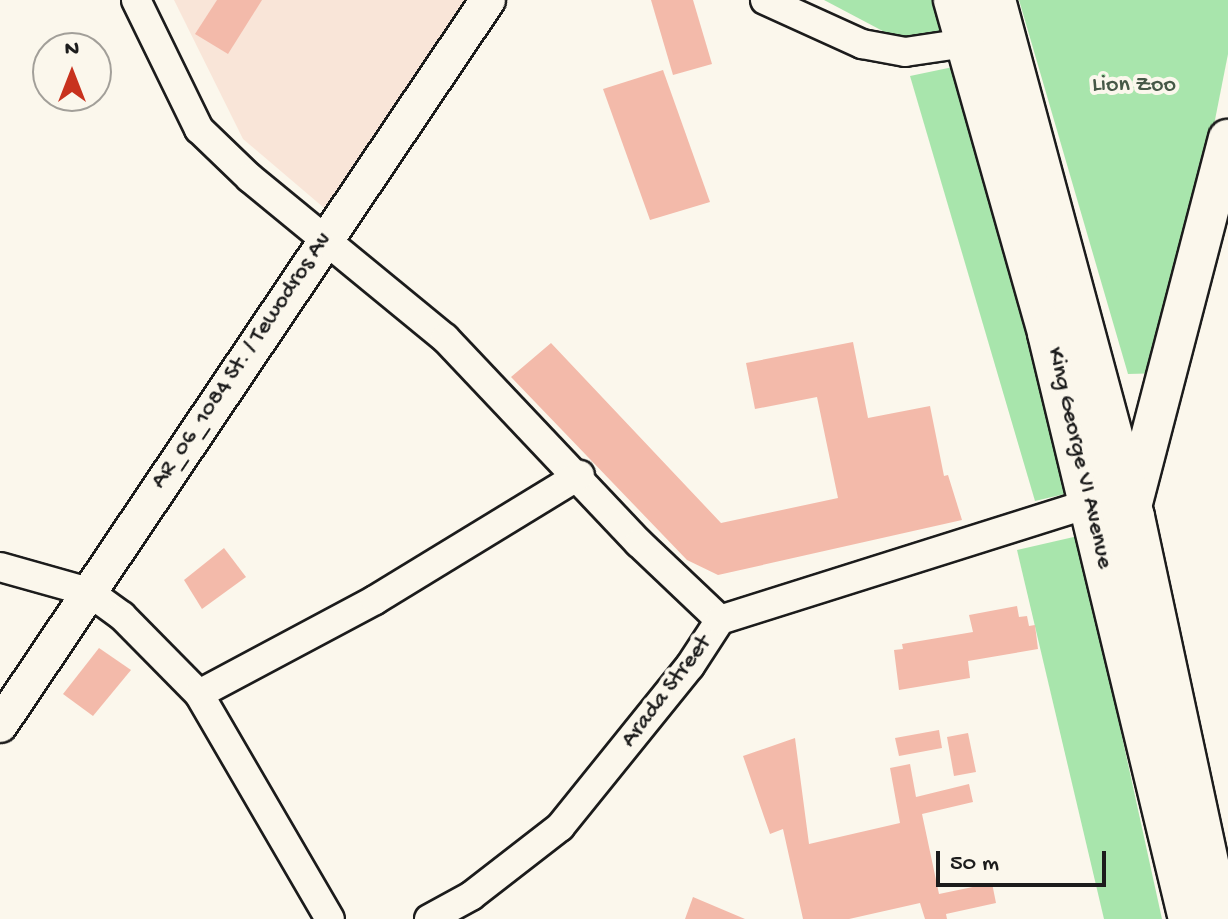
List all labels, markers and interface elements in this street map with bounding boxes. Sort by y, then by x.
north arrow [32,32,112,112]
text: N [65,37,79,63]
park label: Lion Zoo [1092,72,1176,100]
street label: AR_06_1084 St. / Tewodros Av [145,227,339,495]
street label: King George VI Avenue [1040,344,1118,572]
street label: Arada Street [615,630,719,754]
scale bar [940,835,1110,885]
text: 50 m [950,850,999,879]

